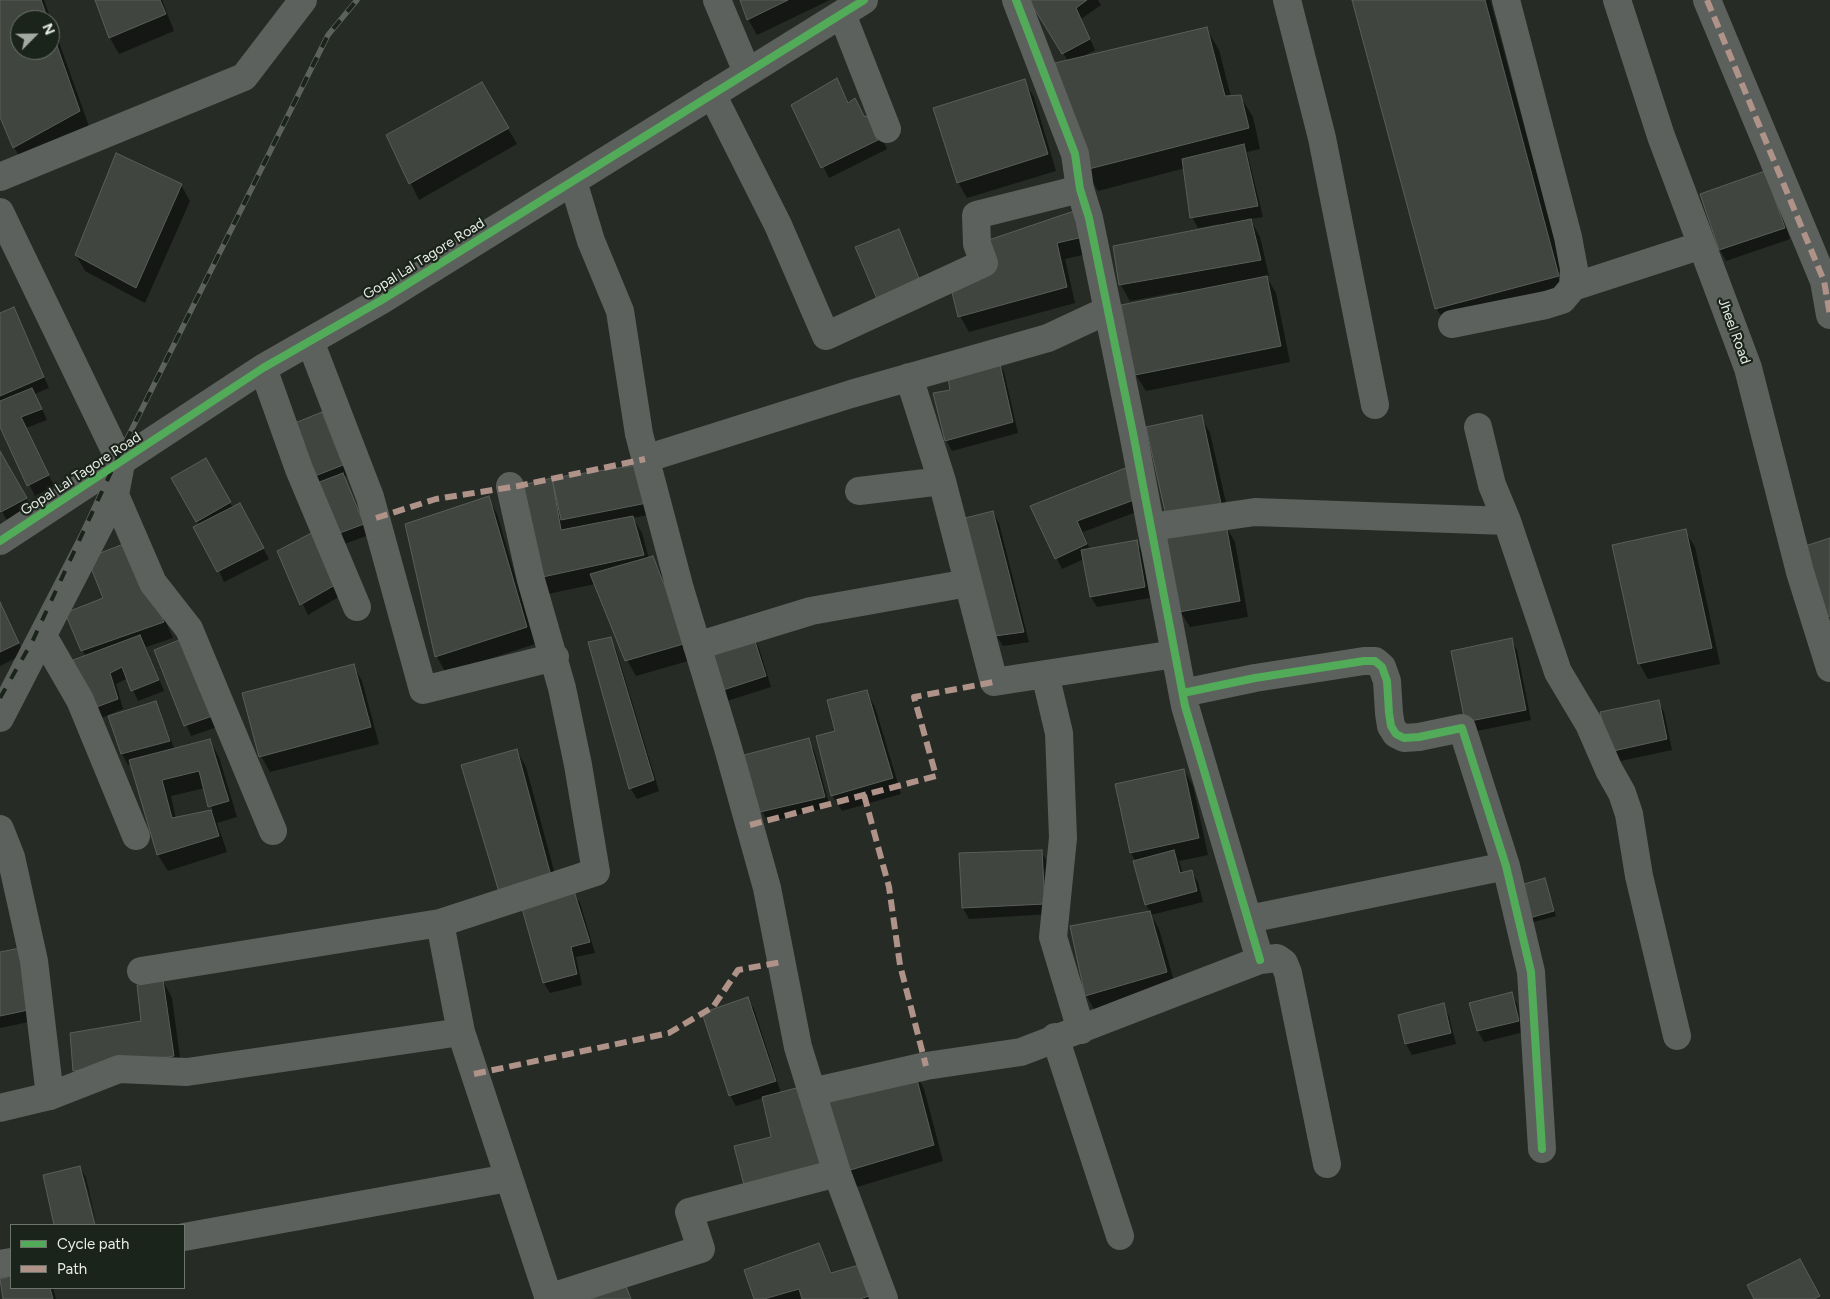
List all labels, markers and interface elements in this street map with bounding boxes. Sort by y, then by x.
north arrow [10,10,60,60]
text: N [38,21,58,38]
street label: Gopal Lal Tagore Road [360,215,488,303]
street label: Jheel Road [1714,296,1754,366]
street label: Gopal Lal Tagore Road [18,429,144,519]
legend [10,1224,185,1289]
text: Cycle path [57,1235,129,1253]
text: Path [57,1260,87,1278]

